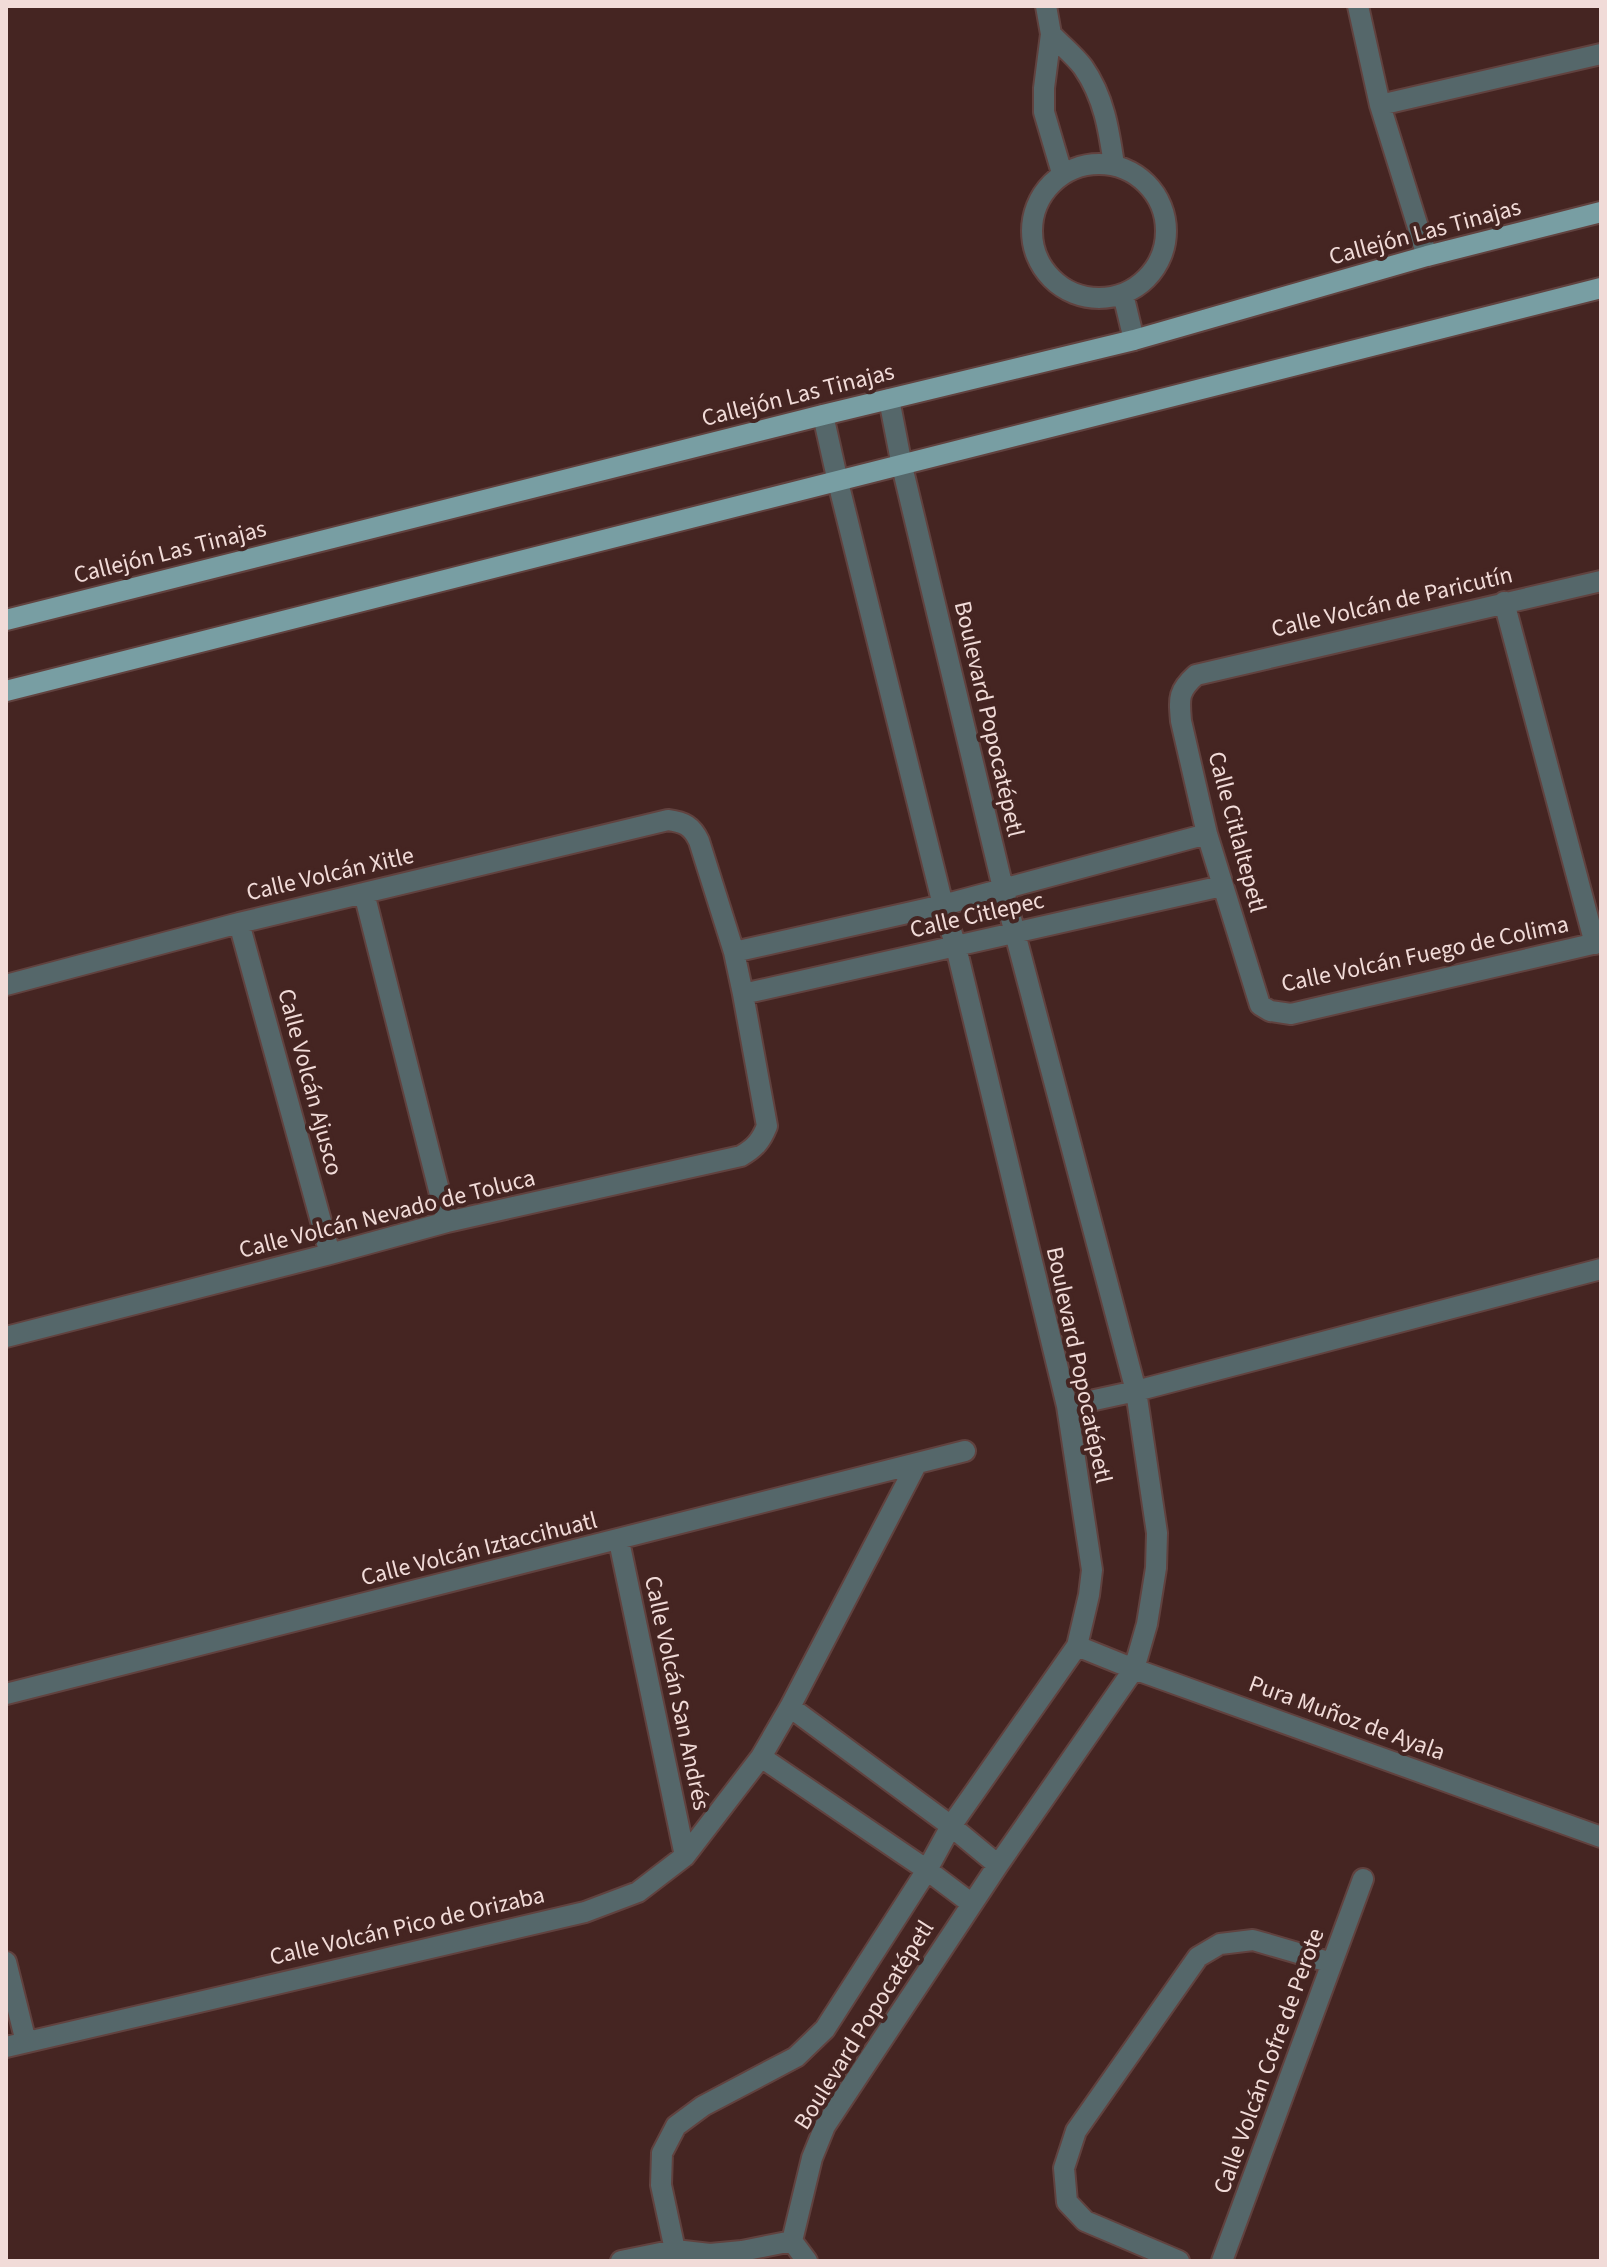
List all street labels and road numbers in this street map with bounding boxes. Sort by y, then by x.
street label: Callejón Las Tinajas [1325,190,1525,274]
street label: Callejón Las Tinajas [698,354,898,436]
street label: Callejón Las Tinajas [70,511,270,593]
street label: Calle Volcán de Paricutín [1268,557,1516,647]
street label: Boulevard Popocatépetl [945,598,1033,840]
street label: Calle Citlaltepetl [1199,747,1275,917]
street label: Calle Volcán Xitle [243,838,417,910]
street label: Calle Citlepec [906,883,1048,947]
street label: Calle Volcán Fuego de Colima [1278,906,1572,1002]
street label: Calle Volcán Ajusco [268,985,352,1179]
street label: Calle Volcán Nevado de Toluca [235,1160,539,1268]
street label: Boulevard Popocatépetl [1037,1243,1121,1487]
street label: Calle Volcán Iztaccihuatl [357,1503,601,1595]
street label: Calle Volcán San Andrés [635,1572,719,1814]
street label: Pura Muñoz de Ayala [1244,1666,1450,1770]
street label: Calle Volcán Pico de Orizaba [266,1877,548,1975]
street label: Boulevard Popocatépetl [785,1913,943,2137]
street label: Calle Volcán Cofre de Perote [1205,1923,1333,2199]

